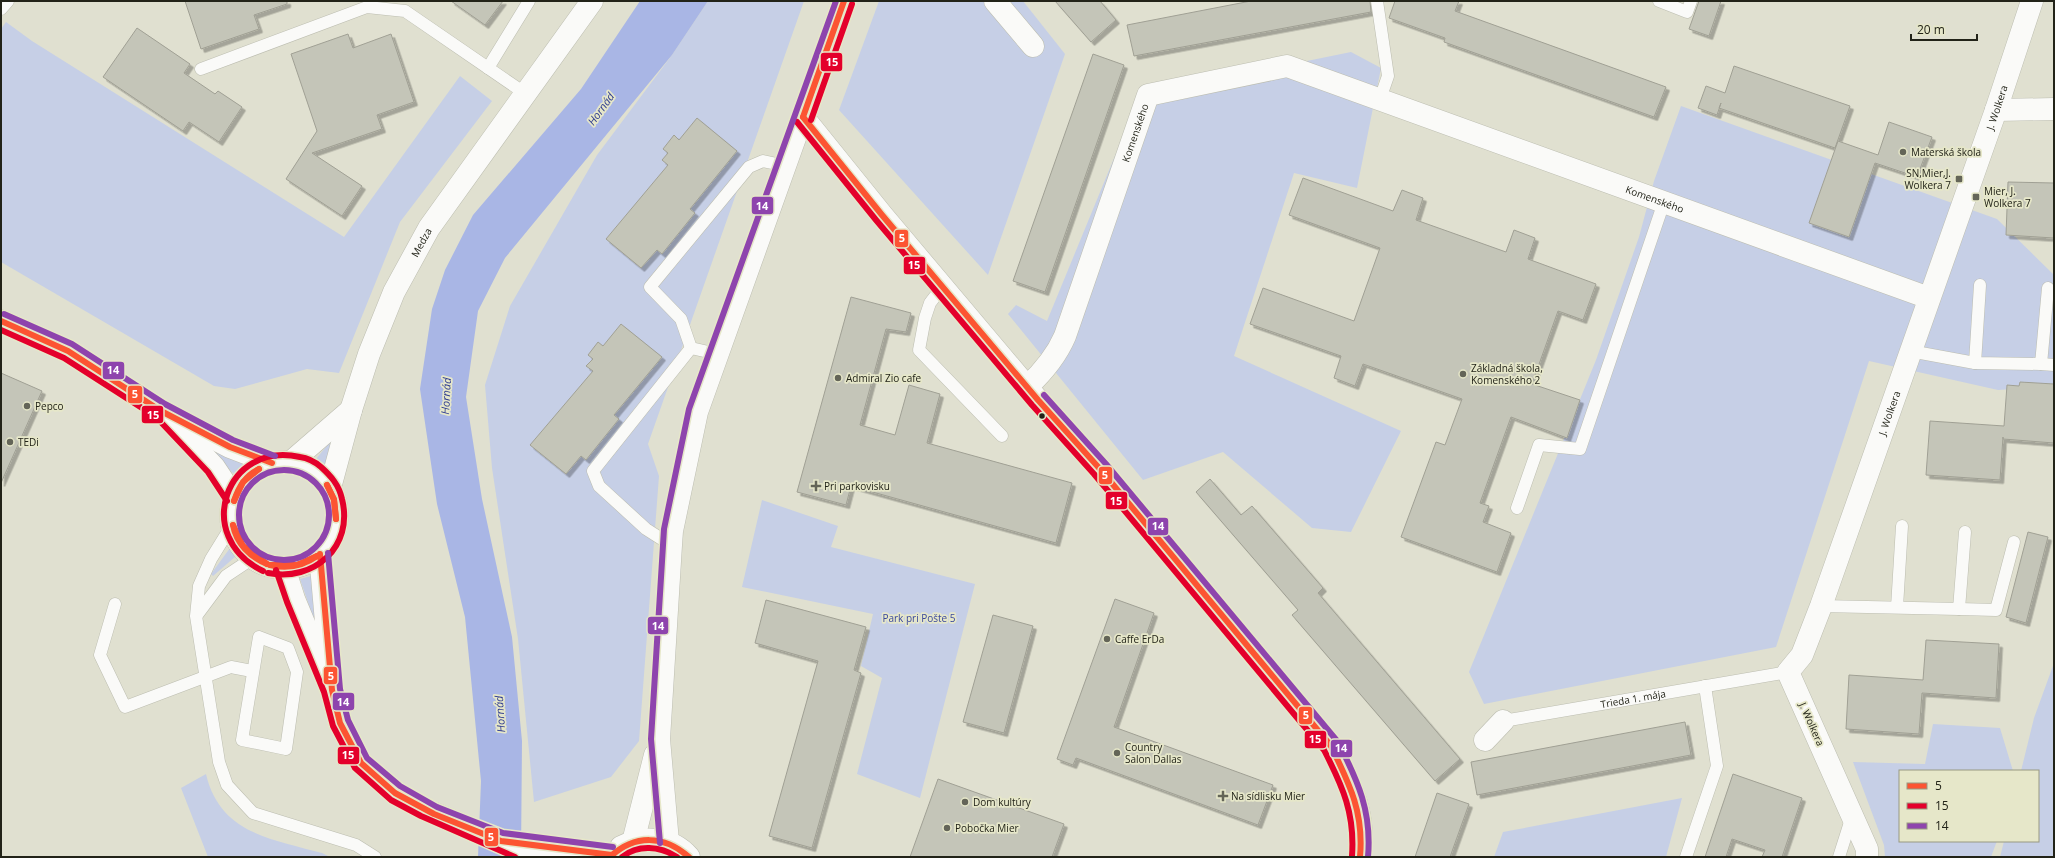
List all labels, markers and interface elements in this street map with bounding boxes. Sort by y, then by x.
scale bar [1911,16,1977,42]
text: 20 m [1917,21,1945,38]
line badge: 15 [820,52,843,72]
text: 15 [826,54,838,69]
street label: J. Wolkera [1982,83,2011,133]
water label: Hornád [584,89,618,128]
street label: Komenského [1118,102,1152,164]
place label: Materská škola [1911,145,1981,159]
marker: Materská škola [1898,147,1908,157]
place label: SN,Mier,J. Wolkera 7 [1904,166,1951,192]
marker: SN,Mier,J. Wolkera 7 [1954,174,1964,184]
street label: Komenského [1624,182,1686,216]
place label: Mier, J. Wolkera 7 [1984,184,2031,210]
marker: Mier, J. Wolkera 7 [1971,192,1981,202]
line badge: 14 [751,196,774,215]
text: 14 [756,198,769,213]
street label: Medza [408,225,435,259]
line badge: 5 [894,229,909,248]
text: 5 [899,230,905,245]
line badge: 15 [903,256,926,275]
text: 15 [908,257,920,272]
line badge: 14 [102,361,125,380]
place label: Základná škola, Komenského 2 [1471,361,1543,387]
text: 14 [107,362,120,377]
marker: Základná škola, Komenského 2 [1458,369,1468,379]
place label: Admiral Zio cafe [846,371,922,385]
marker: Admiral Zio cafe [833,373,843,383]
water label: Hornád [437,376,454,415]
line badge: 5 [127,385,143,404]
text: 5 [132,386,138,401]
street label: J. Wolkera [1874,389,1903,438]
place label: Pepco [35,399,64,413]
marker: Pepco [22,401,32,411]
line badge: 15 [141,405,164,424]
text: 15 [147,407,159,422]
unlabelled marker [1037,411,1047,421]
place label: TEDi [18,435,39,449]
marker: TEDi [5,437,15,447]
line badge: 5 [1098,466,1113,485]
text: 5 [1102,467,1108,482]
place label: Pri parkovisku [824,479,890,493]
marker: Pri parkovisku [811,481,821,491]
line badge: 15 [1105,491,1128,510]
text: 15 [1110,493,1122,508]
line badge: 14 [1147,517,1169,536]
text: 14 [1152,518,1165,533]
park label: Park pri Pošte 5 [882,611,956,625]
line badge: 14 [647,616,669,635]
text: 14 [652,618,665,633]
place label: Caffe ErDa [1115,632,1164,646]
marker: Caffe ErDa [1102,634,1112,644]
line badge: 5 [323,666,338,685]
text: 5 [328,668,334,683]
street label: Trieda 1. mája [1599,686,1667,711]
line badge: 14 [332,692,355,711]
text: 14 [337,694,350,709]
water label: Hornád [491,694,508,733]
street label: J. Wolkera [1796,699,1828,748]
line badge: 5 [1298,706,1313,725]
text: 5 [1303,707,1309,722]
line badge: 15 [1304,730,1327,749]
text: 15 [1309,731,1321,746]
line badge: 14 [1330,739,1353,758]
place label: Country Salon Dallas [1125,740,1182,766]
text: 14 [1335,740,1348,755]
line badge: 15 [337,746,360,765]
text: 15 [342,747,354,762]
marker: Country Salon Dallas [1112,748,1122,758]
legend [1899,770,2039,842]
text: 5 [1935,777,1942,794]
place label: Na sídlisku Mier [1231,789,1305,803]
marker: Na sídlisku Mier [1218,791,1228,801]
place label: Dom kultúry [973,795,1032,809]
marker: Dom kultúry [960,797,970,807]
text: 15 [1935,797,1949,814]
text: 14 [1935,817,1949,834]
place label: Pobočka Mier [955,821,1019,835]
marker: Pobočka Mier [942,823,952,833]
line badge: 5 [484,827,499,847]
text: 5 [488,829,494,844]

